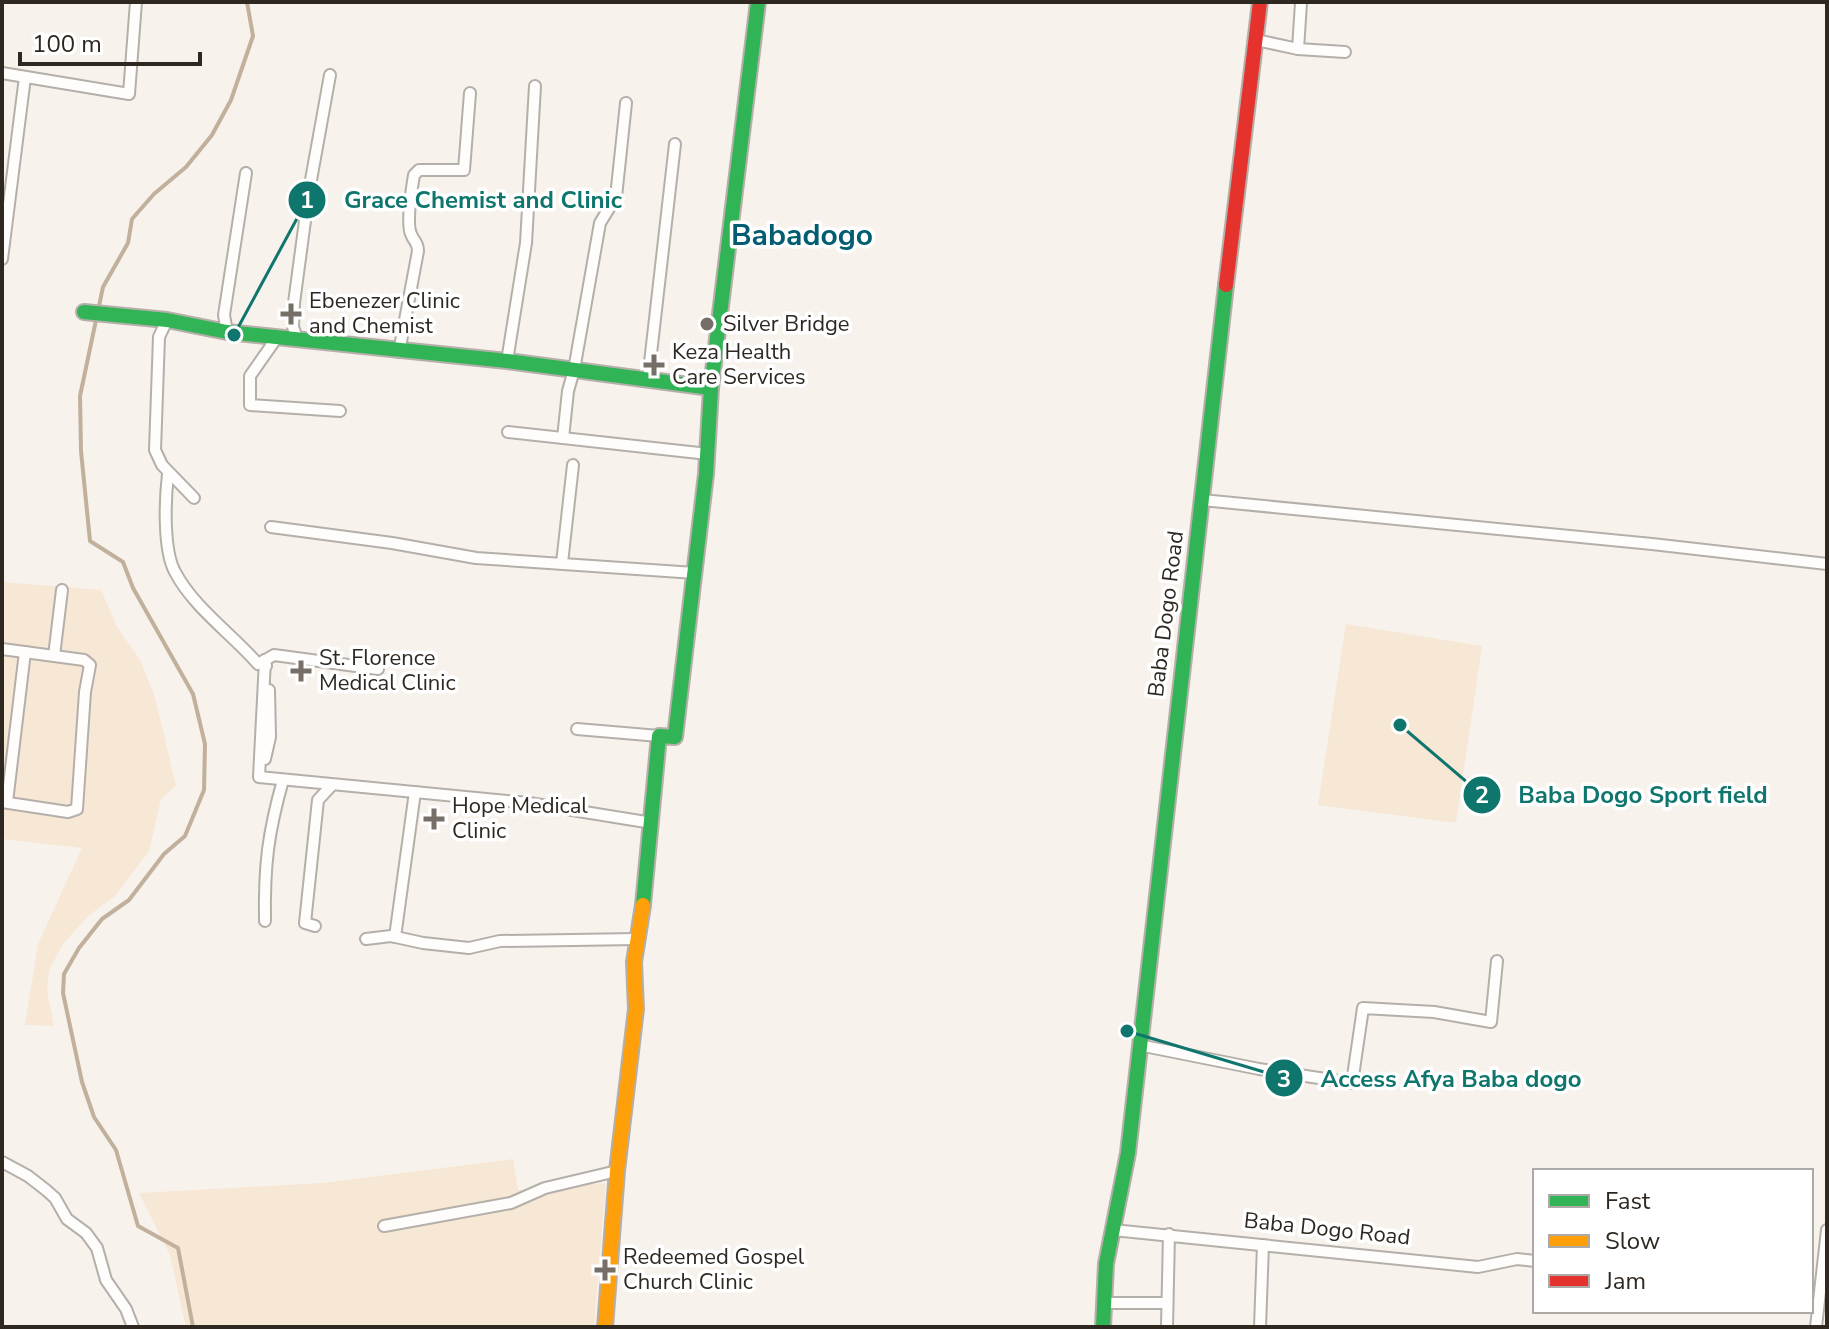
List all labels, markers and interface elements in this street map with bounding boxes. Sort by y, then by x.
scale bar [20,16,200,66]
text: 100 m [32,28,102,60]
callout: Grace Chemist and Clinic [287,176,638,224]
text: 1 [300,184,314,216]
text: Grace Chemist and Clinic [344,184,623,216]
district label: Babadogo [731,215,873,256]
place label: Ebenezer Clinic and Chemist [309,286,460,341]
marker: Ebenezer Clinic and Chemist [280,303,302,325]
place label: Silver Bridge [723,309,850,339]
marker: Silver Bridge [698,315,716,333]
place label: Keza Health Care Services [672,337,806,392]
marker: Keza Health Care Services [643,354,665,376]
street label: Baba Dogo Road [1141,529,1191,699]
place label: St. Florence Medical Clinic [319,643,456,698]
marker: St. Florence Medical Clinic [290,660,312,682]
callout: Baba Dogo Sport field [1462,771,1784,819]
text: 2 [1475,779,1489,811]
text: Baba Dogo Sport field [1518,779,1768,811]
place label: Hope Medical Clinic [452,791,588,846]
marker: Hope Medical Clinic [423,808,445,830]
callout: Access Afya Baba dogo [1264,1054,1598,1102]
text: 3 [1277,1063,1291,1095]
text: Access Afya Baba dogo [1320,1063,1582,1095]
legend [1533,1169,1813,1313]
text: Fast [1605,1185,1651,1217]
street label: Baba Dogo Road [1242,1205,1412,1253]
text: Slow [1605,1225,1660,1257]
place label: Redeemed Gospel Church Clinic [623,1242,805,1297]
marker: Redeemed Gospel Church Clinic [594,1259,616,1281]
text: Jam [1604,1265,1646,1297]

